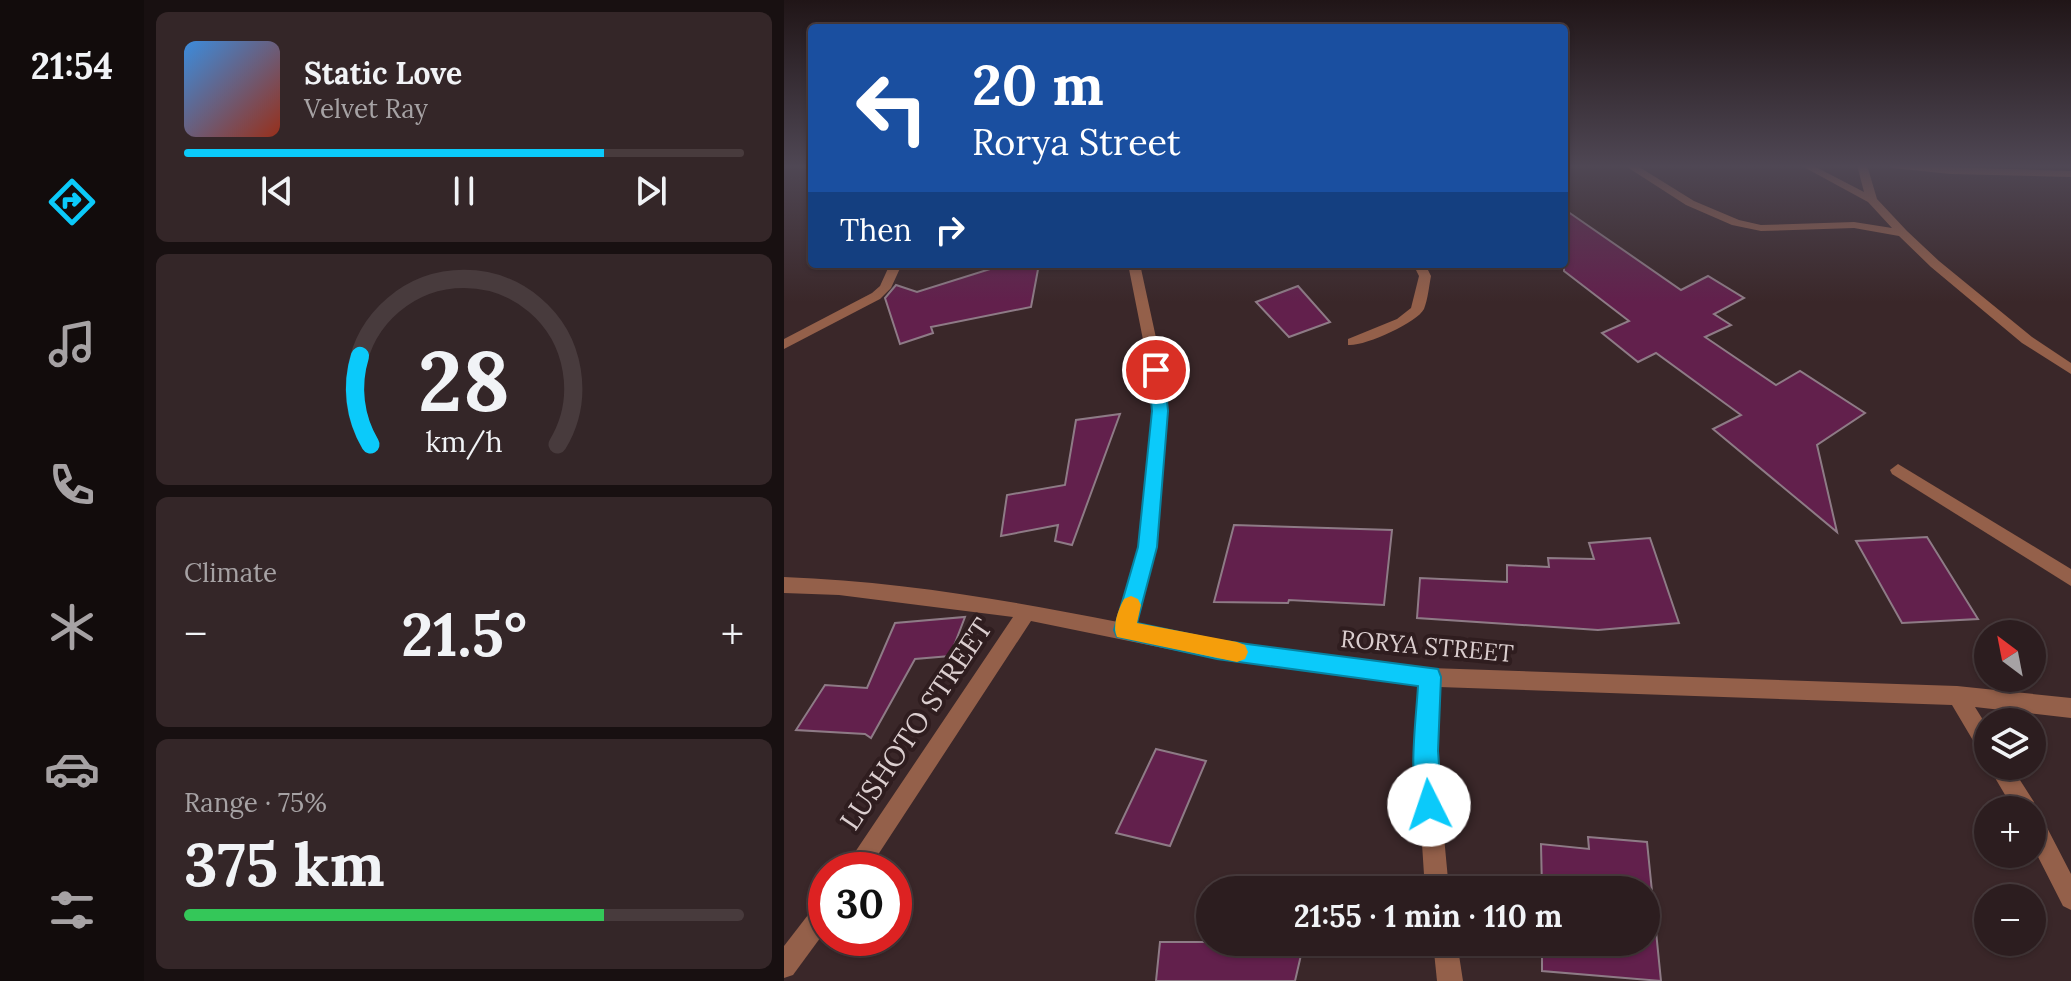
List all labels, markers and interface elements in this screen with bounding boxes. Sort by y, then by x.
text: 21:54 [31,43,113,89]
text: 20 m [972,49,1104,120]
text: Static Love [304,54,462,92]
icon: left [840,56,944,160]
text: Velvet Ray [304,92,428,125]
text: Rorya Street [972,119,1181,165]
icon: previous [255,169,299,213]
icon: pause [442,169,486,213]
icon: next [629,169,673,213]
icon: directions [44,174,100,230]
icon: right [928,208,972,252]
text: Then [840,211,912,249]
icon: music [44,316,100,372]
text: 28 [418,327,510,434]
pin [1122,336,1190,404]
icon: arrive [1134,348,1178,392]
text: km/h [425,424,503,461]
icon: phone [44,457,100,513]
text: Climate [184,556,277,589]
text: 21.5° [401,596,527,672]
icon: climate [44,599,100,655]
text: − [184,606,207,662]
text: + [721,606,744,662]
street label: LUSHOTO STREET [832,611,1000,837]
north arrow [1974,620,2046,692]
map controls [1974,620,2046,956]
street label: RORYA STREET [1339,623,1515,669]
button: layers [1974,708,2046,780]
icon: car [44,741,100,797]
position arrow [1387,763,1471,847]
text: Range · 75% [184,786,327,819]
button: + [1974,796,2046,868]
text: 375 km [184,826,385,902]
speed limit sign: 30 [808,852,912,956]
icon: filters [44,882,100,938]
button: − [1974,884,2046,956]
text: 21:55 · 1 min · 110 m [1294,897,1562,935]

